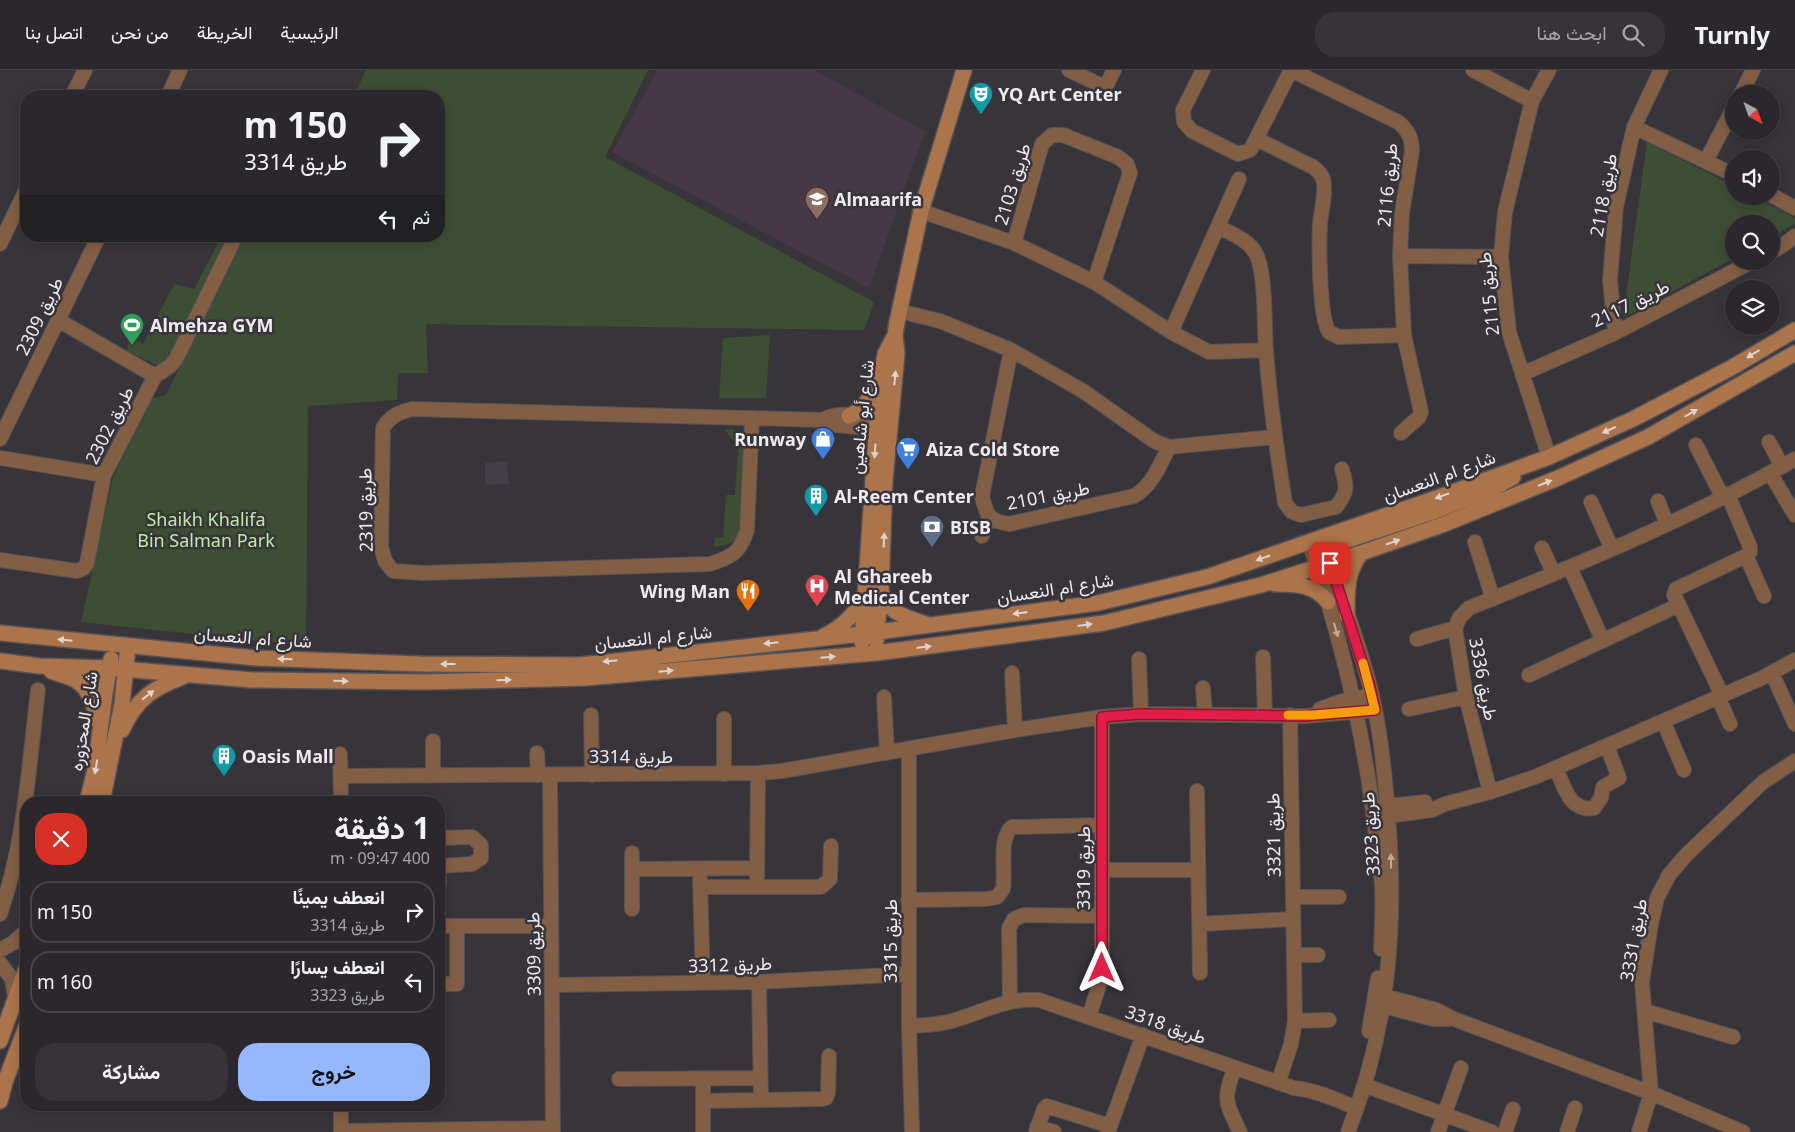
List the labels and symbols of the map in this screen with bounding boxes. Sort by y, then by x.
theatre icon: YQ Art Center [968,81,994,115]
place label: YQ Art Center [998,82,1121,106]
north arrow [1725,85,1780,140]
street label: طريق 2103 [988,140,1036,228]
street label: طريق 2116 [1371,142,1403,228]
street label: طريق 2118 [1584,152,1622,238]
school or university icon: Almaarifa [804,186,830,220]
place label: Almaarifa [834,187,922,211]
street label: طريق 2115 [1472,251,1504,337]
street label: طريق 2309 [10,273,68,359]
street label: طريق 2117 [1587,274,1673,332]
sports icon: Almehza GYM [119,312,145,346]
place label: Almehza GYM [150,313,273,337]
one-way arrow [1747,350,1760,359]
street label: شارع أبو شاهين [843,359,880,475]
one-way arrow [891,370,899,386]
street label: طريق 2302 [79,382,139,468]
one-way arrow [1684,408,1697,417]
shop icon: Runway [810,426,836,460]
one-way arrow [1602,426,1616,434]
place label: Runway [734,427,807,451]
supermarket icon: Aiza Cold Store [895,436,921,470]
place label: Aiza Cold Store [926,437,1060,461]
one-way arrow [871,443,879,459]
street label: شارع ام النعسان [1379,444,1499,508]
street label: طريق 2319 [352,468,378,552]
street label: طريق 2101 [1004,475,1092,515]
one-way arrow [1537,479,1552,486]
building icon: Al-Reem Center [803,483,829,517]
place label: Al-Reem Center [834,484,974,508]
one-way arrow [1434,492,1449,500]
park label: Shaikh Khalifa Bin Salman Park [137,507,275,552]
bank icon: BISB [919,514,945,548]
place label: BISB [950,515,991,539]
one-way arrow [880,532,888,548]
one-way arrow [1386,538,1401,546]
pin [1309,542,1351,584]
one-way arrow [1255,554,1270,562]
place label: Al Ghareeb Medical Center [834,564,969,609]
street label: شارع ام النعسان [995,567,1115,610]
hospital icon: Al Ghareeb Medical Center [804,573,830,607]
restaurant icon: Wing Man [735,578,761,612]
place label: Wing Man [640,579,730,603]
one-way arrow [1012,609,1028,617]
street label: شارع ام النعسان [593,619,713,656]
street label: شارع ام النعسان [193,621,313,654]
one-way arrow [1077,621,1093,629]
one-way arrow [1333,623,1341,638]
street label: طريق 3336 [1464,635,1504,723]
one-way arrow [56,636,72,644]
one-way arrow [763,639,779,647]
one-way arrow [916,643,932,651]
one-way arrow [820,653,836,661]
one-way arrow [277,655,293,663]
one-way arrow [602,657,618,665]
one-way arrow [439,660,455,668]
one-way arrow [658,667,674,675]
street label: شارع المحزوره [63,669,104,773]
one-way arrow [496,676,512,684]
one-way arrow [333,677,349,685]
one-way arrow [141,690,155,700]
building icon: Oasis Mall [211,743,237,777]
place label: Oasis Mall [242,744,334,768]
street label: طريق 3314 [589,744,673,768]
one-way arrow [91,759,99,775]
street label: طريق 3323 [1355,791,1385,877]
street label: طريق 3321 [1260,793,1286,877]
street label: طريق 3319 [1071,826,1095,910]
one-way arrow [1387,853,1395,869]
street label: طريق 3331 [1614,897,1652,983]
street label: طريق 3315 [878,899,902,983]
street label: طريق 3309 [520,912,546,996]
position arrow [1075,941,1127,993]
street label: طريق 3312 [688,951,772,977]
street label: طريق 3318 [1122,999,1210,1049]

